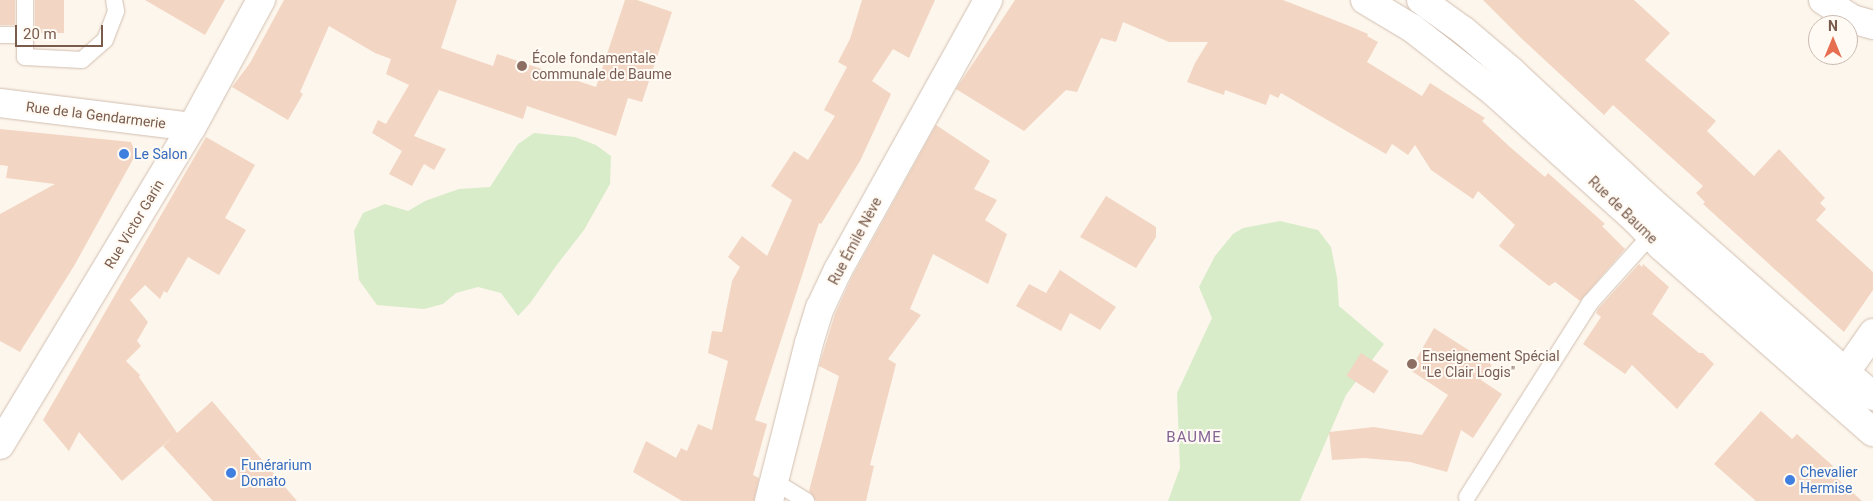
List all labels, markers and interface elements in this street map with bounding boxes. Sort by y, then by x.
scale bar [18,15,105,47]
north arrow [1808,15,1858,65]
text: N [1828,18,1838,34]
text: 20 m [23,25,57,43]
place label: École fondamentale communale de Baume [532,50,672,82]
marker: École fondamentale communale de Baume [516,60,528,72]
street label: Rue de la Gendarmerie [25,98,167,132]
place label: Le Salon [134,146,187,162]
marker: Le Salon [118,148,130,160]
street label: Rue de Baume [1585,173,1661,247]
street label: Rue Victor Garin [101,177,167,271]
street label: Rue Émile Nève [825,194,885,288]
place label: Enseignement Spécial "Le Clair Logis" [1422,348,1560,381]
marker: Enseignement Spécial "Le Clair Logis" [1406,358,1418,370]
district label: BAUME [1166,429,1222,447]
place label: Funérarium Donato [241,457,312,490]
place label: Chevalier Hermise [1800,464,1857,497]
marker: Funérarium Donato [225,467,237,479]
marker: Chevalier Hermise [1784,474,1796,486]

